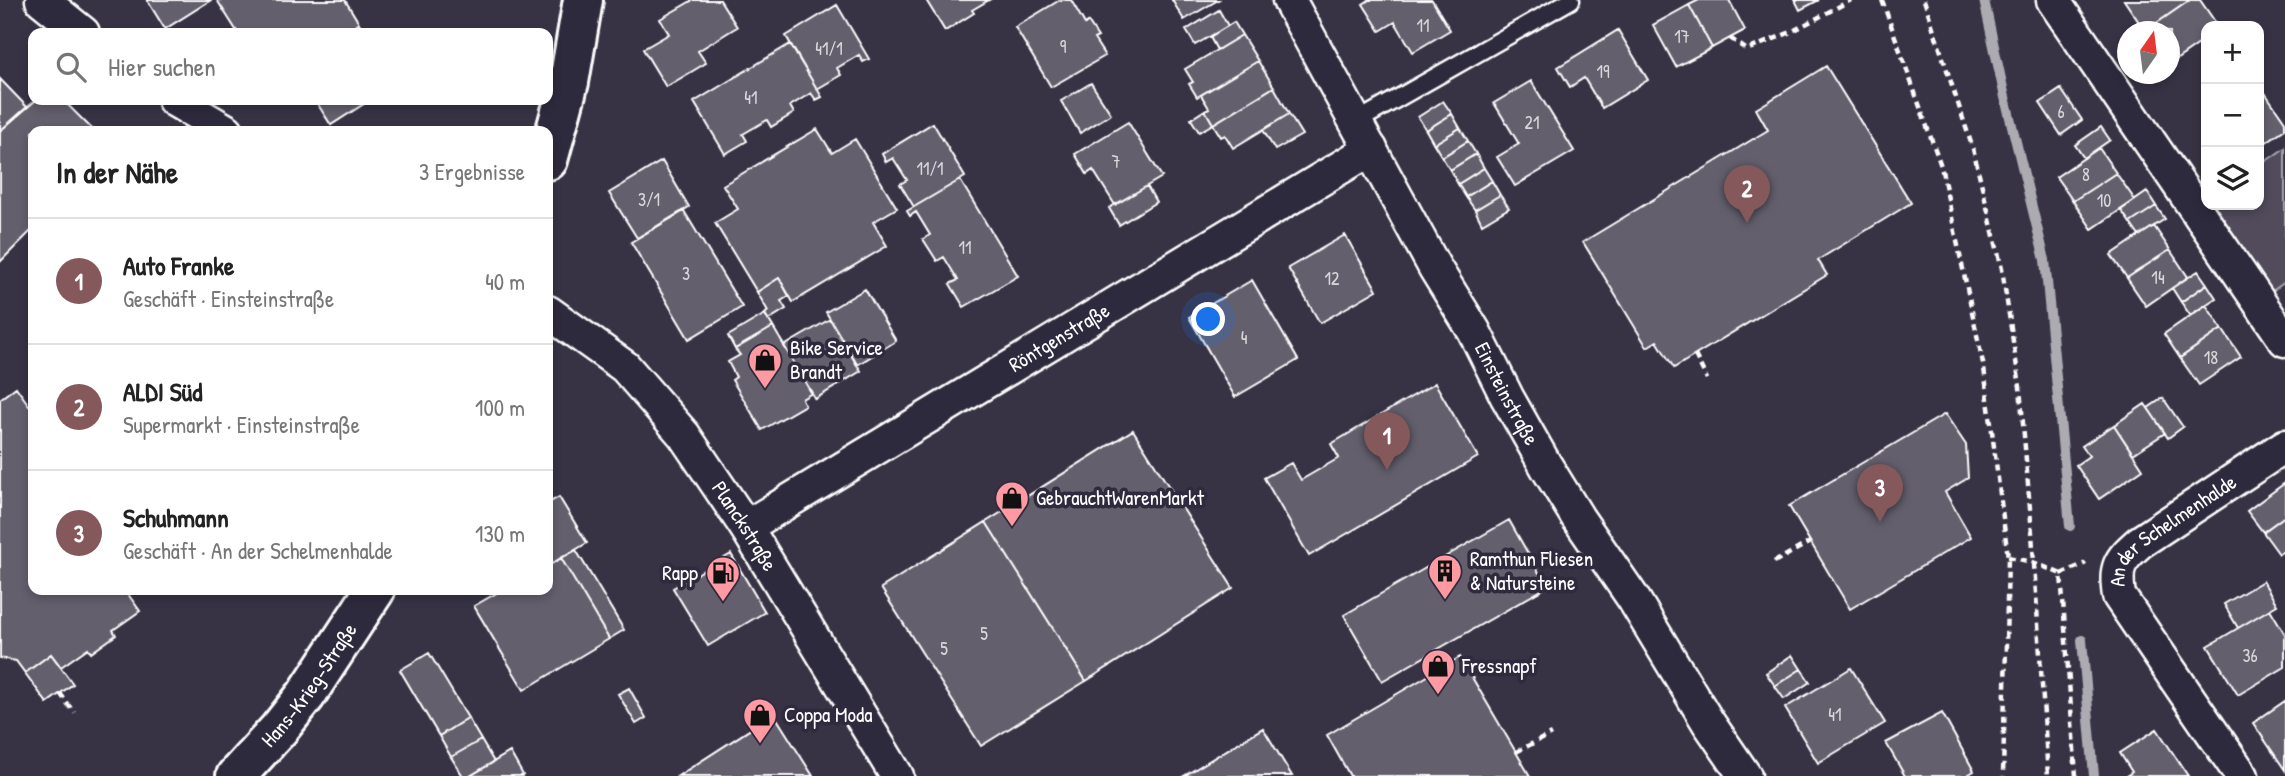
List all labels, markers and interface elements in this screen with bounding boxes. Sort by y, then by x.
house number: 11 [1416,13,1430,38]
north arrow [2117,21,2180,84]
map controls [2201,21,2264,210]
button: + [2201,21,2264,84]
house number: 17 [1674,24,1690,49]
search box [28,28,553,105]
house number: 9 [1060,34,1067,59]
house number: 41/1 [815,36,843,61]
icon: search [52,48,90,86]
text: Hier suchen [108,49,216,84]
house number: 19 [1596,59,1610,84]
button: − [2201,84,2264,147]
house number: 41 [744,85,758,110]
house number: 6 [2057,99,2065,124]
house number: 21 [1525,110,1539,135]
button: layers [2201,147,2264,210]
house number: 7 [1112,149,1121,174]
text: In der Nähe [56,152,178,192]
text: 3 Ergebnisse [419,156,525,187]
house number: 11/1 [916,156,944,181]
house number: 8 [2082,162,2090,187]
pin: 2 [1724,165,1770,223]
house number: 3/1 [638,187,660,212]
house number: 10 [2097,188,2111,213]
house number: 11 [958,235,972,260]
text: Auto Franke [123,248,234,283]
house number: 3 [682,261,690,286]
house number: 14 [2151,265,2165,290]
text: 1 [75,266,83,297]
text: 40 m [485,266,525,297]
house number: 12 [1325,266,1340,291]
text: Geschäft · Einsteinstraße [123,283,334,314]
street label: Röntgenstraße [1003,295,1115,379]
your location [1191,302,1225,336]
house number: 4 [1241,325,1248,350]
place label: Bike Service Brandt [790,333,883,386]
street label: Einsteinstraße [1468,337,1546,450]
shop icon: Bike Service Brandt [746,341,784,390]
house number: 18 [2204,345,2218,370]
text: ALDI Süd [123,374,202,409]
text: 2 [74,392,84,423]
text: 100 m [475,392,525,423]
text: Supermarkt · Einsteinstraße [123,409,360,440]
pin: 1 [1364,412,1410,470]
pin: 3 [1857,464,1903,522]
street label: An der Schelmenhalde [2102,467,2242,588]
street label: Planckstraße [705,475,784,576]
shop icon: GebrauchtWarenMarkt [993,479,1031,528]
place label: GebrauchtWarenMarkt [1036,483,1205,512]
text: Schuhmann [123,500,229,535]
text: 3 [74,518,84,549]
text: 130 m [475,518,525,549]
text: Geschäft · An der Schelmenhalde [123,535,393,566]
place label: Ramthun Fliesen & Natursteine [1470,544,1593,597]
building icon: Ramthun Fliesen & Natursteine [1426,552,1464,601]
fuel station icon: Rapp [704,554,742,603]
place label: Rapp [662,558,698,587]
street label: Hans-Krieg-Straße [254,617,363,753]
house number: 5 [980,621,988,646]
house number: 5 [940,636,948,661]
house number: 36 [2242,643,2258,668]
shop icon: Fressnapf [1419,647,1457,696]
place label: Fressnapf [1461,651,1537,680]
shop icon: Coppa Moda [741,696,779,745]
place label: Coppa Moda [784,700,872,729]
house number: 41 [1828,702,1842,727]

